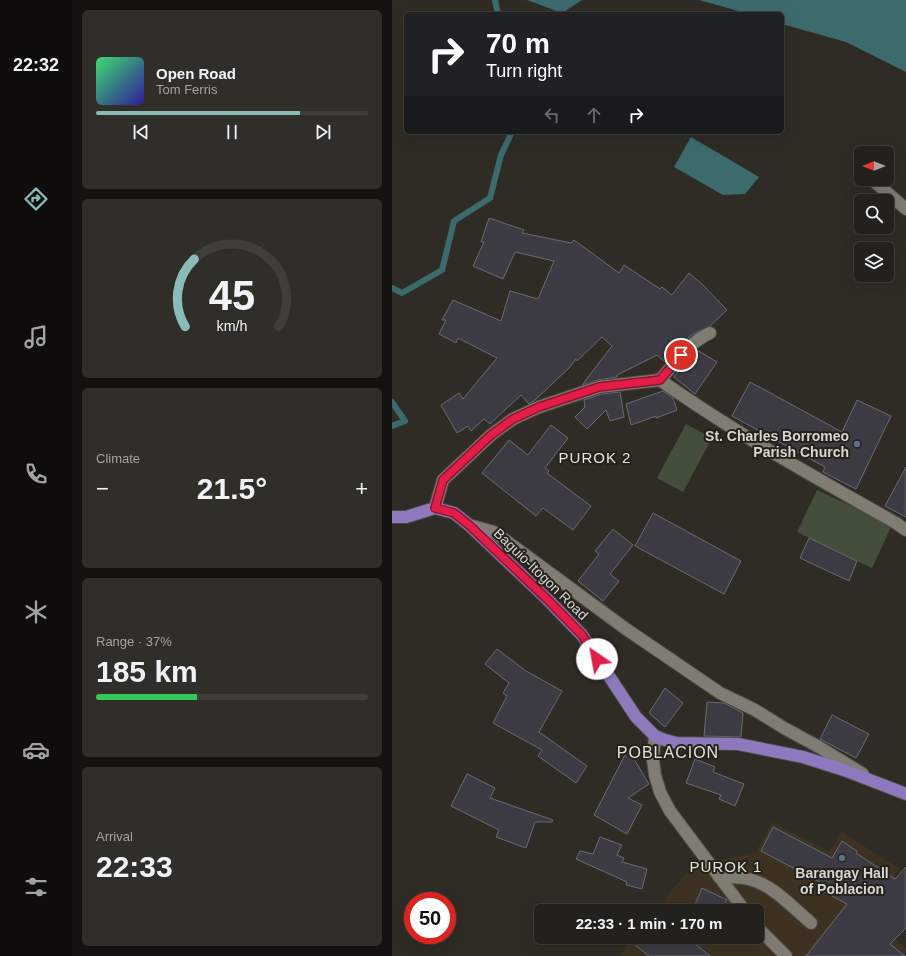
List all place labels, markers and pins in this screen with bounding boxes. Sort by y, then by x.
pin [664,338,698,372]
place label: St. Charles Borromeo Parish Church [705,428,849,460]
marker: St. Charles Borromeo Parish Church [852,439,862,449]
marker: Barangay Hall of Poblacion [837,853,847,863]
place label: Barangay Hall of Poblacion [795,865,889,897]

